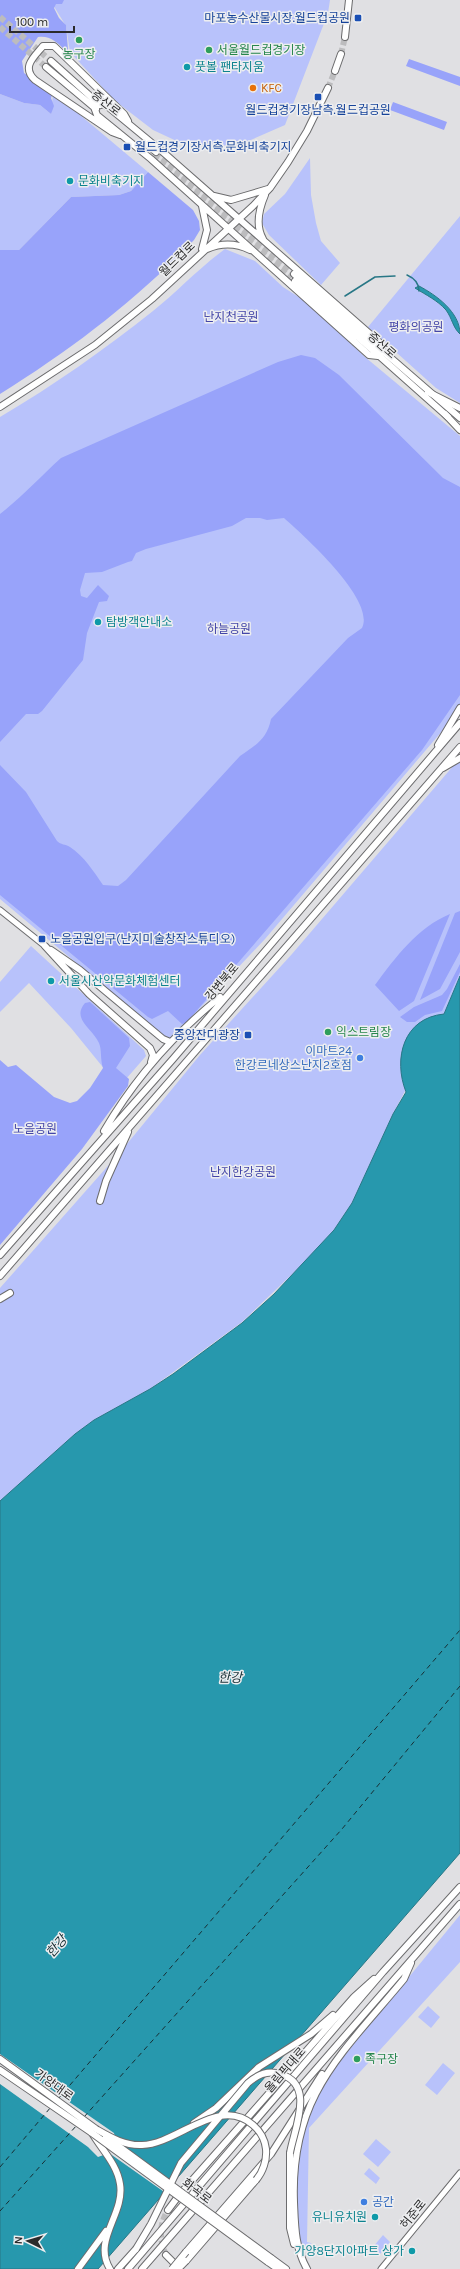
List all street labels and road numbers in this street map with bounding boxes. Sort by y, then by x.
street label: 증산로 [89,87,123,119]
street label: 월드컵로 [156,239,198,279]
street label: 증산로 [365,329,399,361]
street label: 강변북로 [202,961,242,1003]
street label: 올림픽대로 [262,2045,308,2095]
street label: 가양대로 [32,2066,76,2104]
street label: 화곡로 [180,2175,214,2207]
street label: 허준로 [397,2197,429,2231]

